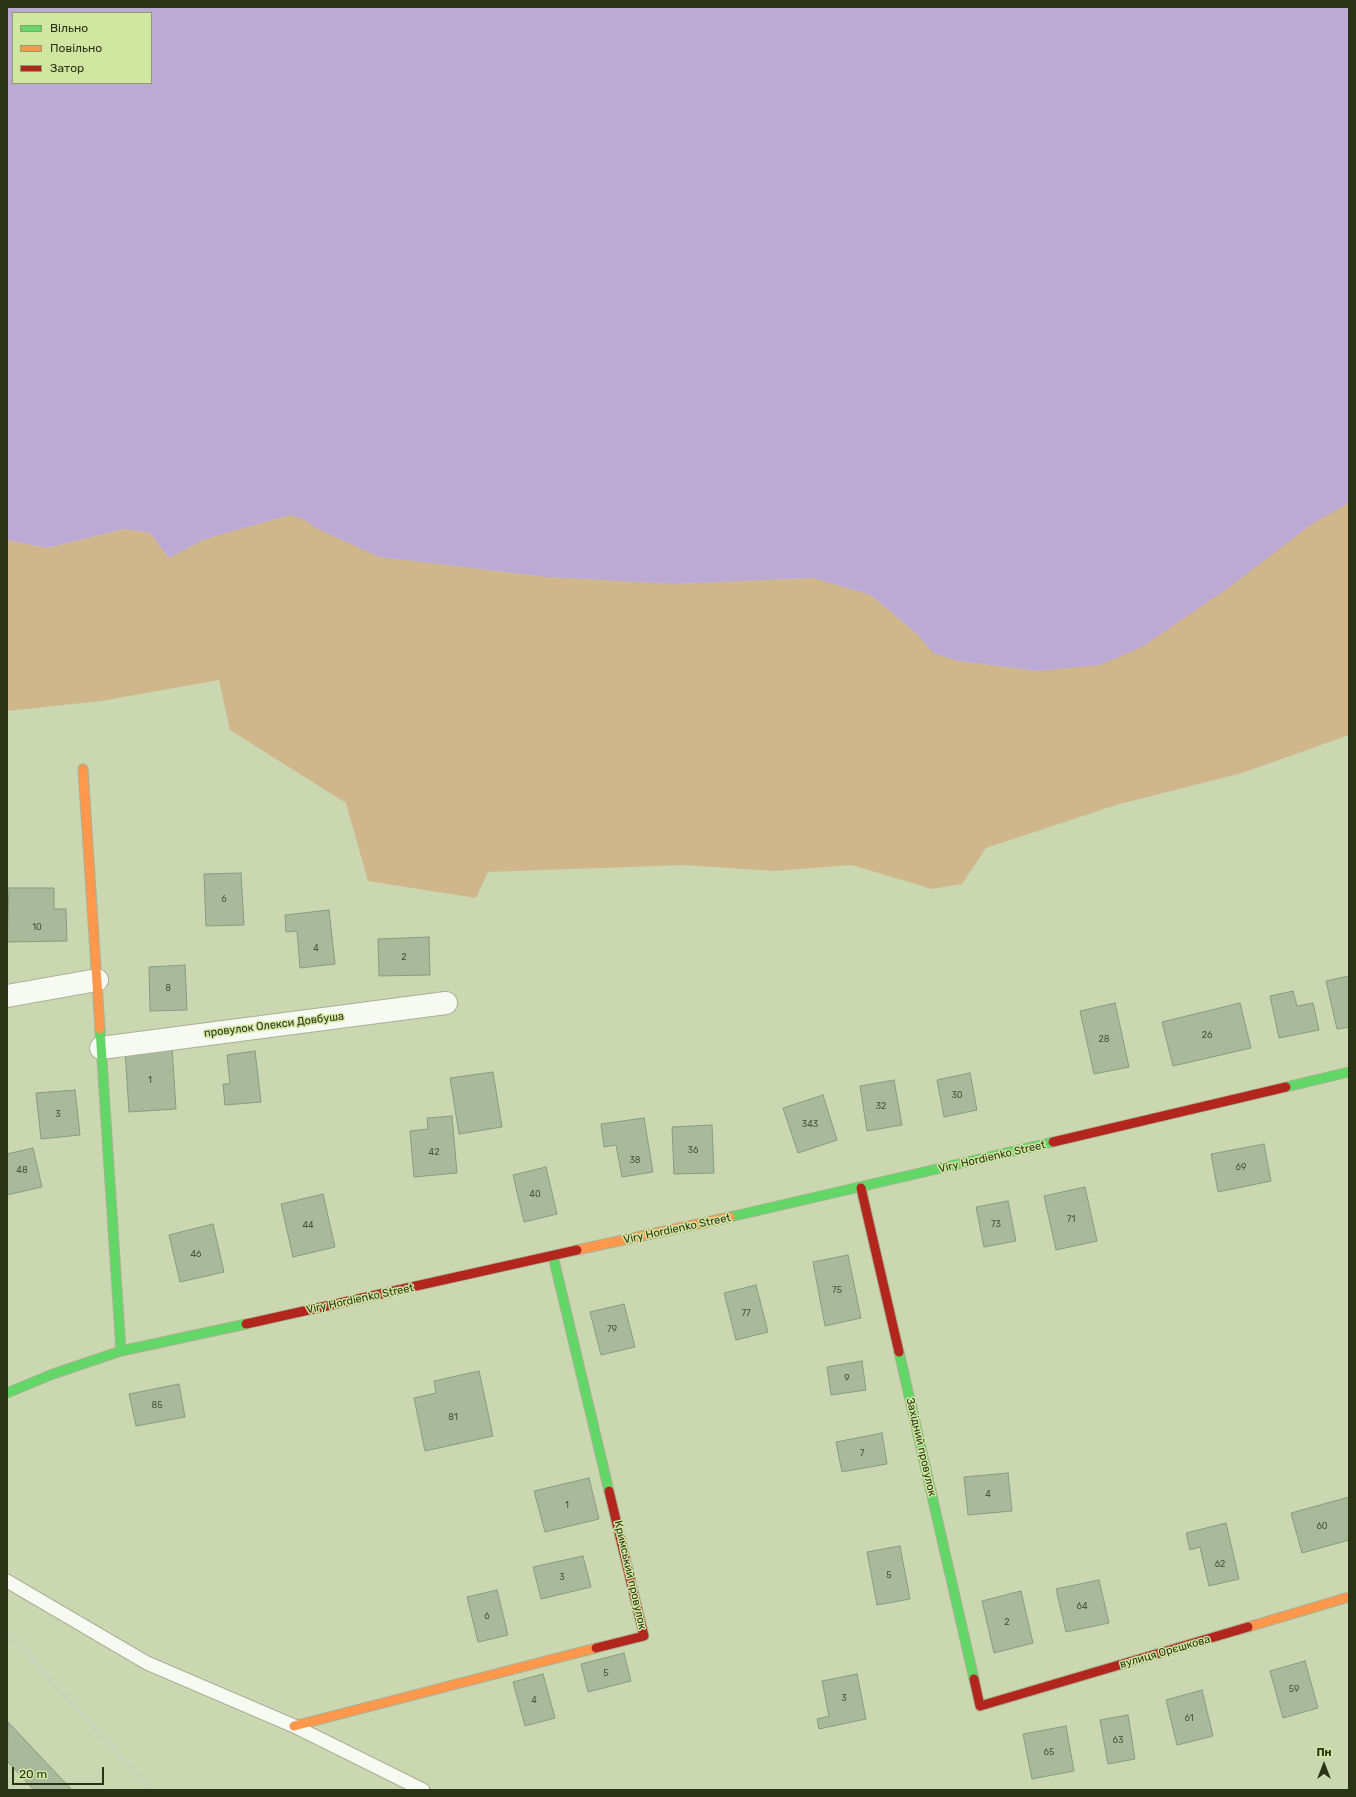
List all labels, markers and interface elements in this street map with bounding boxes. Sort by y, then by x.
legend [12,12,152,84]
text: Вільно [50,21,88,35]
text: Повільно [50,41,102,55]
text: Затор [50,61,84,75]
house number: 6 [221,894,227,904]
house number: 10 [32,922,42,932]
house number: 4 [313,943,319,953]
house number: 2 [401,952,407,962]
house number: 8 [165,983,171,993]
street label: провулок Олекси Довбуша [203,1010,345,1040]
house number: 26 [1202,1030,1212,1040]
house number: 28 [1098,1034,1110,1044]
house number: 1 [148,1075,152,1085]
house number: 30 [951,1090,963,1100]
house number: 32 [876,1101,886,1111]
house number: 3 [55,1109,61,1119]
house number: 343 [802,1119,818,1129]
street label: Viry Hordienko Street [937,1138,1047,1176]
house number: 36 [688,1145,698,1155]
house number: 42 [429,1147,439,1157]
house number: 38 [629,1155,641,1165]
house number: 69 [1236,1162,1246,1172]
house number: 48 [16,1165,28,1175]
house number: 40 [529,1189,541,1199]
street label: Viry Hordienko Street [622,1211,732,1247]
house number: 71 [1067,1214,1075,1224]
house number: 73 [991,1219,1001,1229]
house number: 44 [302,1220,314,1230]
house number: 46 [190,1249,202,1259]
street label: Viry Hordienko Street [305,1281,415,1317]
house number: 75 [832,1285,842,1295]
house number: 77 [741,1308,751,1318]
house number: 79 [607,1324,617,1334]
house number: 9 [844,1373,850,1383]
street label: Західний провулок [903,1396,939,1498]
house number: 85 [151,1400,163,1410]
house number: 81 [448,1412,458,1422]
house number: 7 [860,1448,864,1458]
house number: 4 [985,1489,991,1499]
house number: 1 [565,1500,569,1510]
street label: Кримський провулок [611,1519,649,1631]
house number: 60 [1316,1521,1328,1531]
house number: 62 [1215,1559,1225,1569]
house number: 5 [886,1570,892,1580]
house number: 3 [559,1572,565,1582]
house number: 64 [1076,1601,1088,1611]
house number: 6 [484,1611,490,1621]
house number: 2 [1004,1617,1010,1627]
street label: вулиця Орєшкова [1118,1633,1212,1671]
house number: 5 [603,1668,609,1678]
house number: 59 [1289,1684,1299,1694]
house number: 3 [841,1693,847,1703]
house number: 4 [531,1695,537,1705]
house number: 61 [1184,1713,1194,1723]
house number: 63 [1113,1735,1123,1745]
north arrow [1304,1745,1344,1785]
text: Пн [1316,1746,1332,1759]
house number: 65 [1044,1747,1054,1757]
scale bar [14,1759,106,1785]
text: 20 m [19,1767,47,1781]

